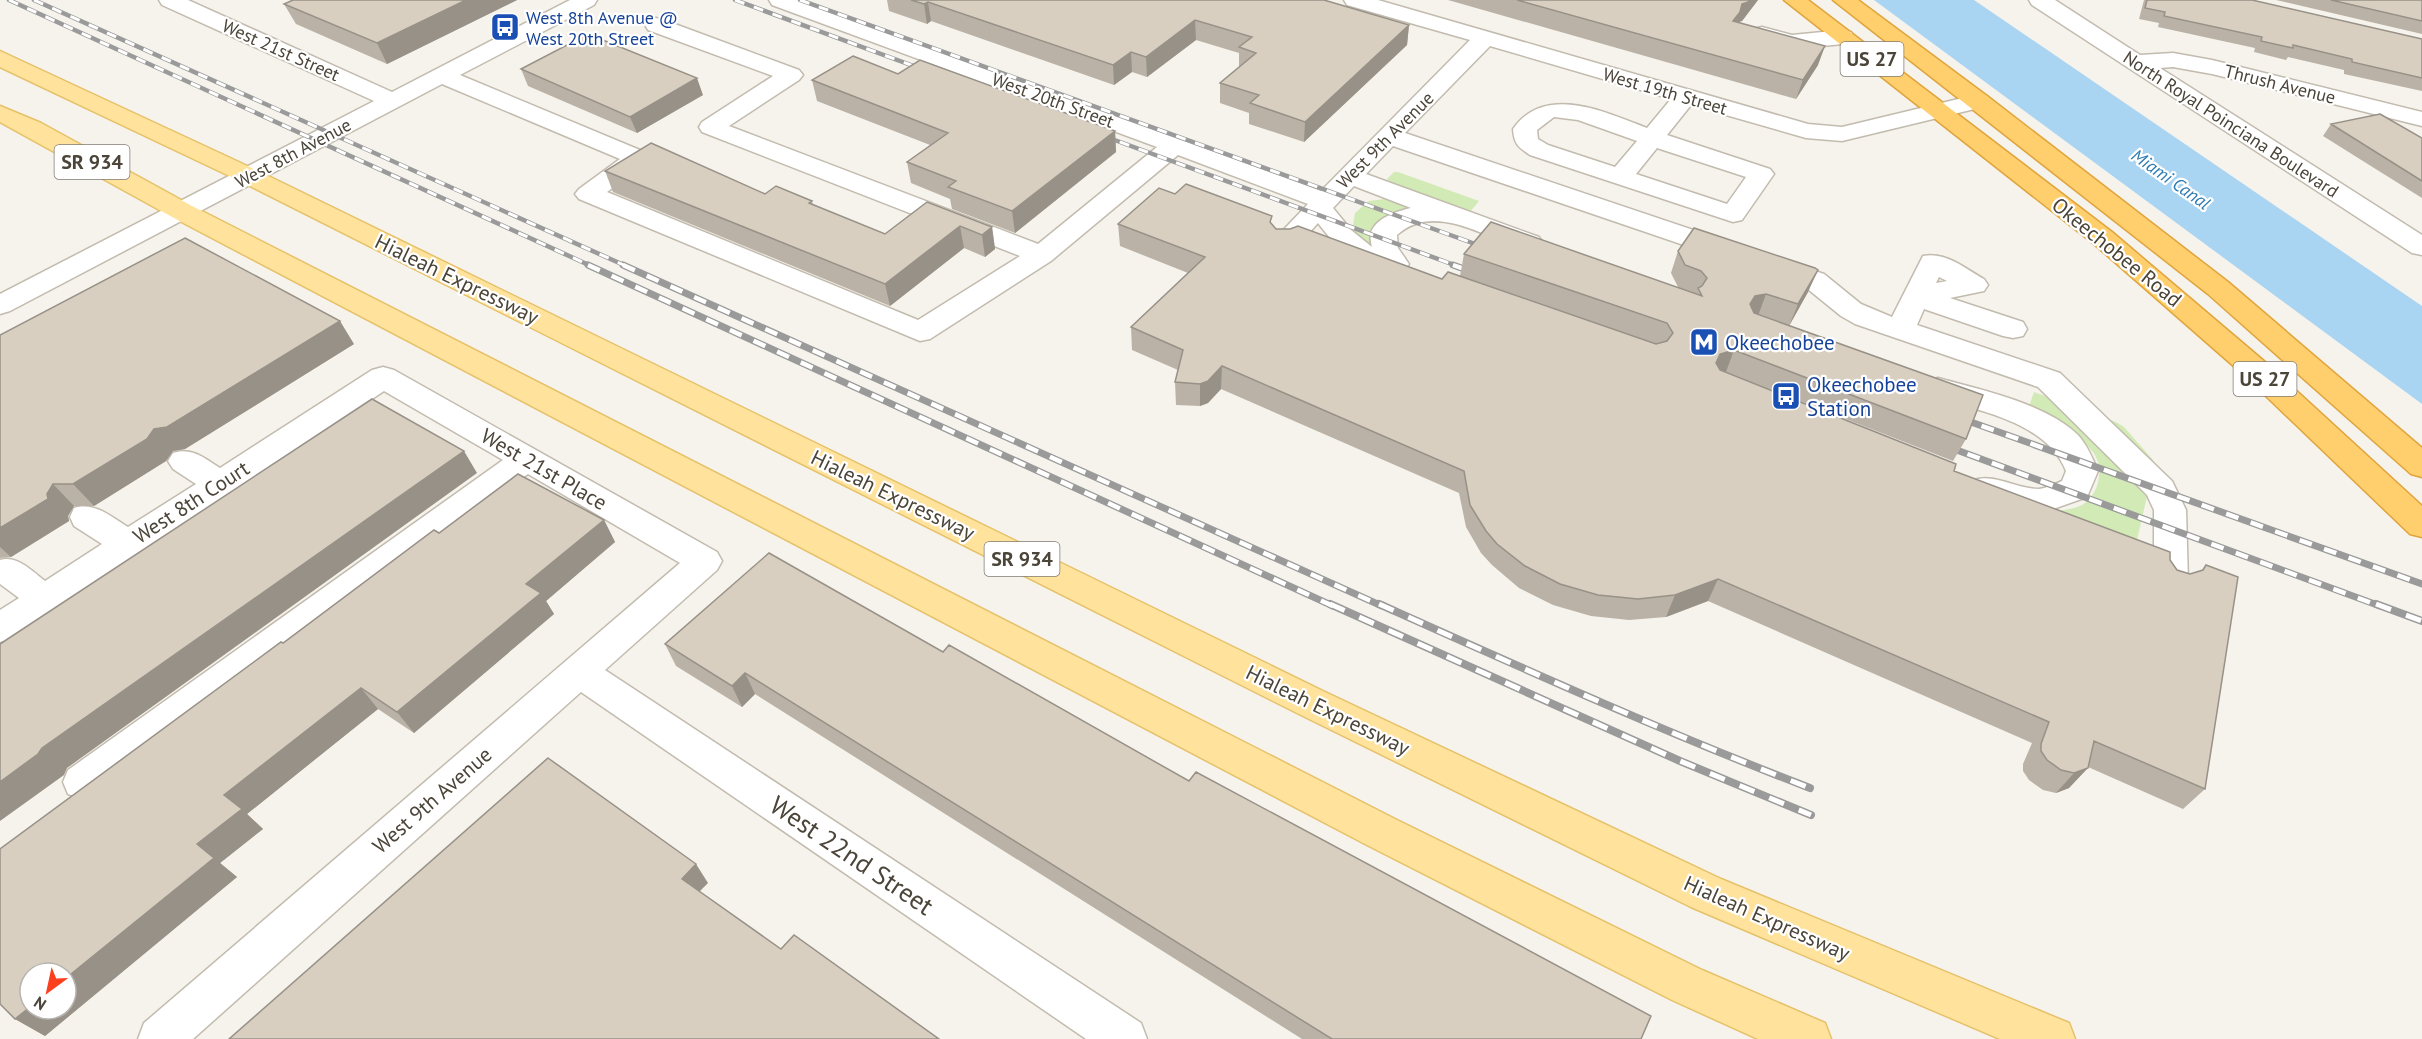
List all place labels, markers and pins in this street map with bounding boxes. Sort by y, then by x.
place label: West 8th Avenue @ West 20th Street [526,6,678,50]
bus stop icon: West 8th Avenue @ West 20th Street [489,11,521,43]
metro station icon: Okeechobee [1688,326,1720,358]
place label: Okeechobee [1725,329,1835,356]
place label: Okeechobee Station [1807,371,1917,422]
bus stop icon: Okeechobee Station [1770,380,1802,412]

